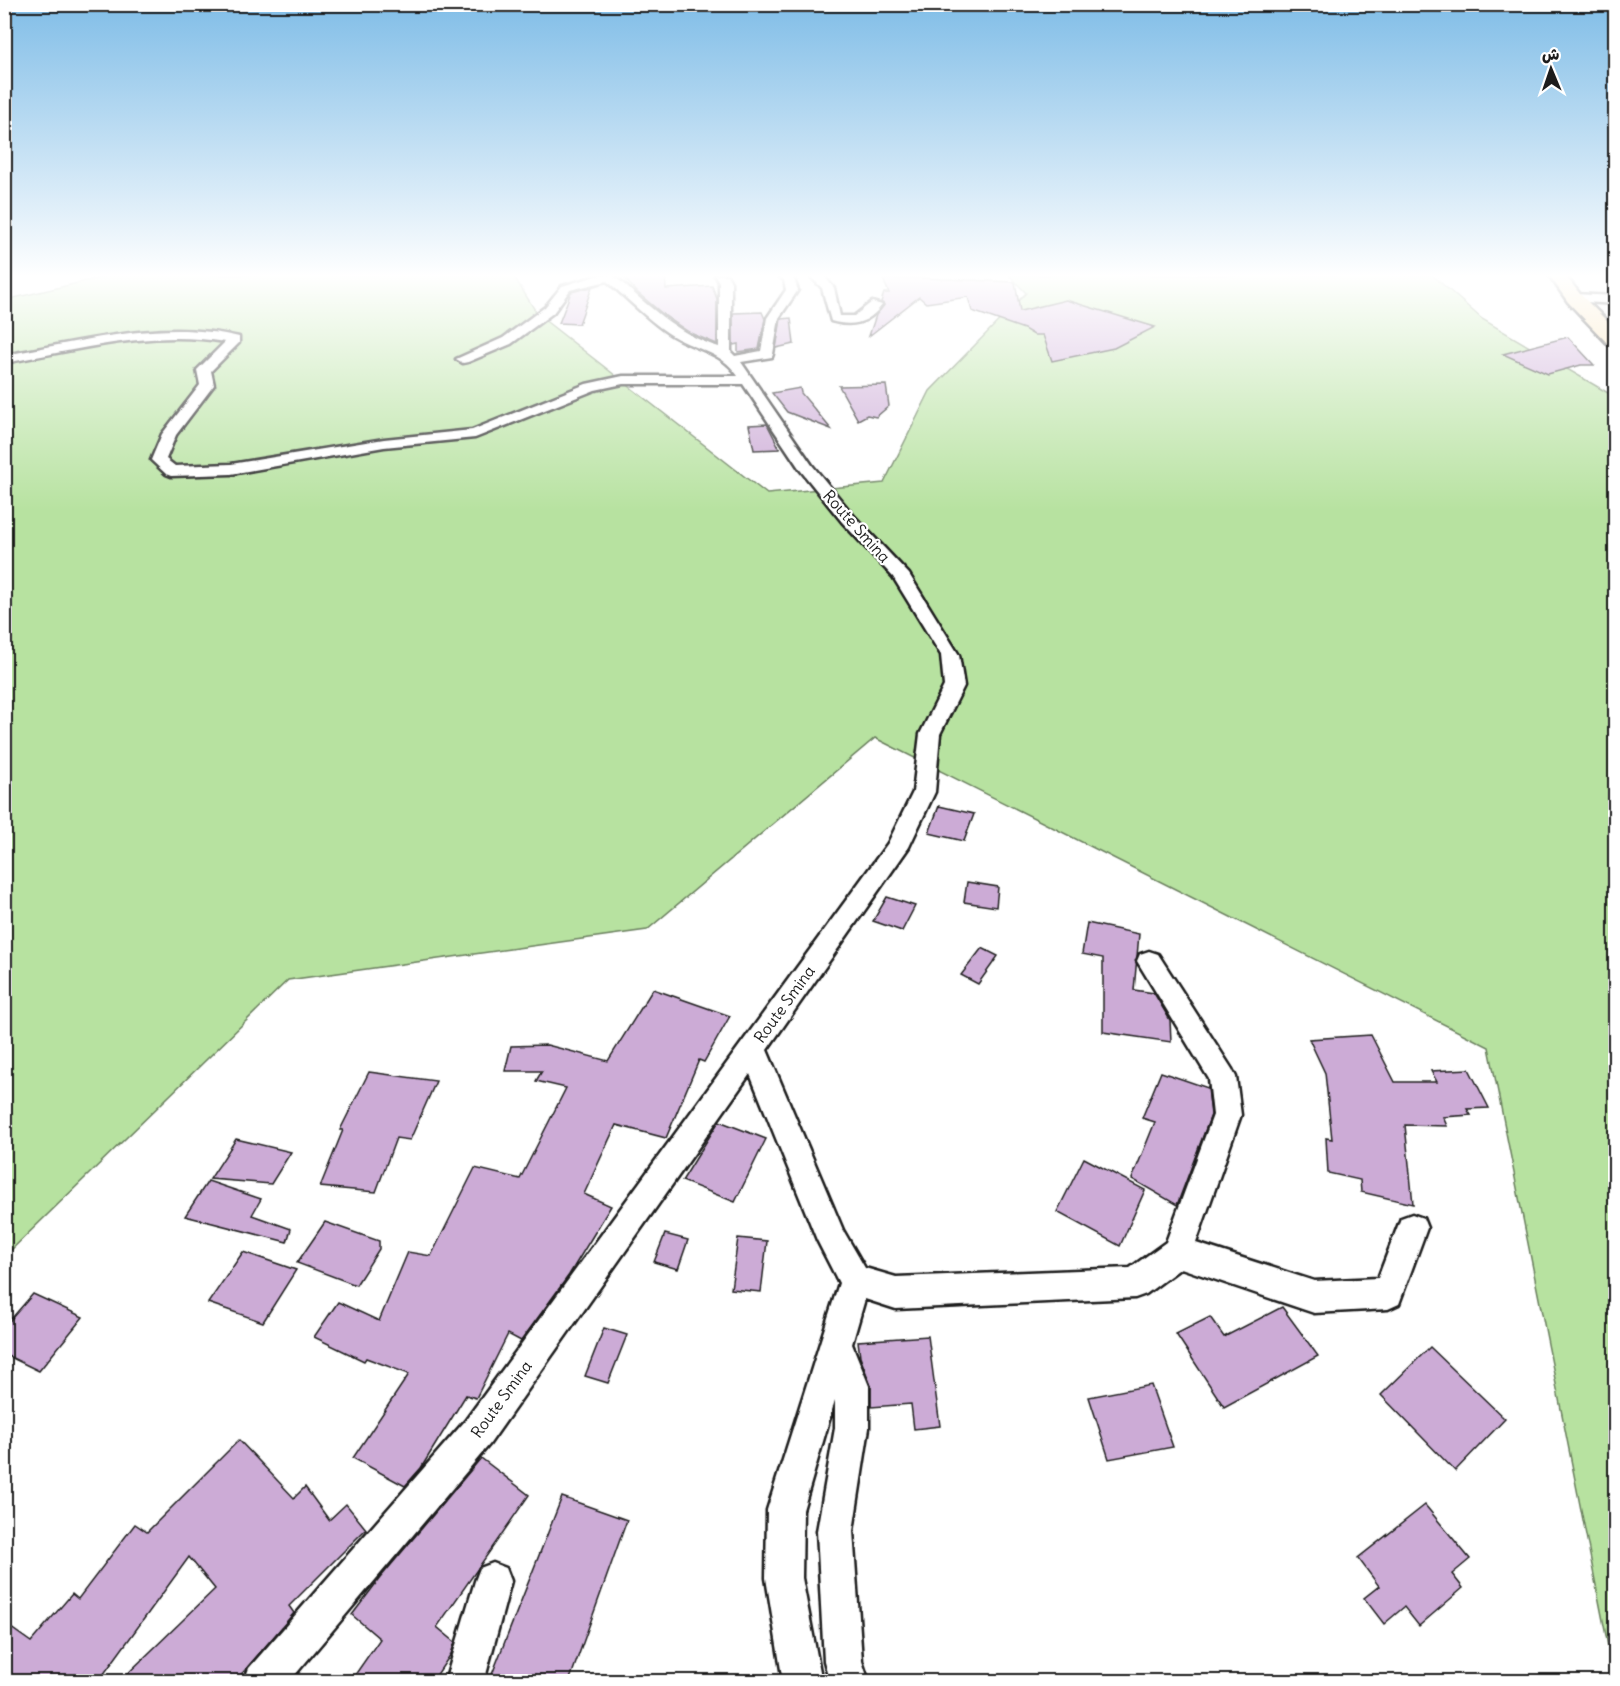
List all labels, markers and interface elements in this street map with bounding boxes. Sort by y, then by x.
north arrow [1521,39,1581,99]
text: ش [1541,44,1560,64]
street label: Route Smina [819,486,895,566]
street label: Route Smina [749,961,819,1047]
street label: Route Smina [466,1356,536,1442]

